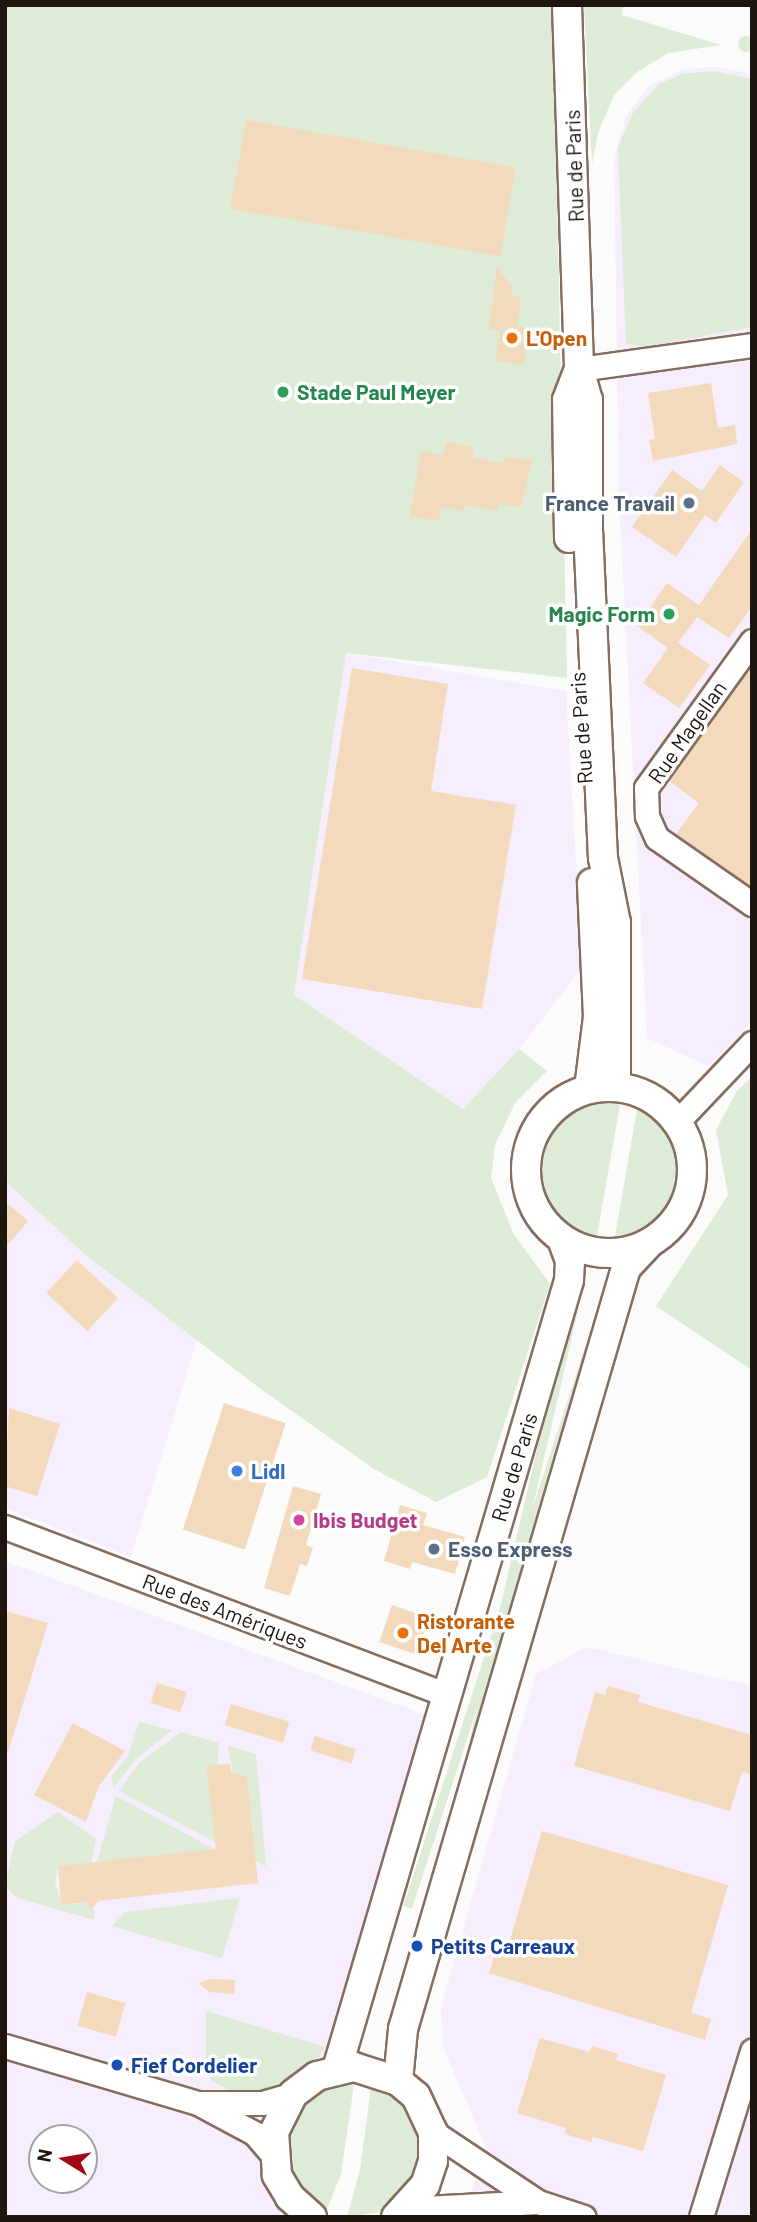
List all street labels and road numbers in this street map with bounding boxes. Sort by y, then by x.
street label: Rue de Paris [559,109,589,223]
street label: Rue de Paris [565,671,597,785]
street label: Rue Magellan [642,676,732,788]
street label: Rue de Paris [485,1409,543,1525]
street label: Rue des Amériques [139,1568,311,1654]

